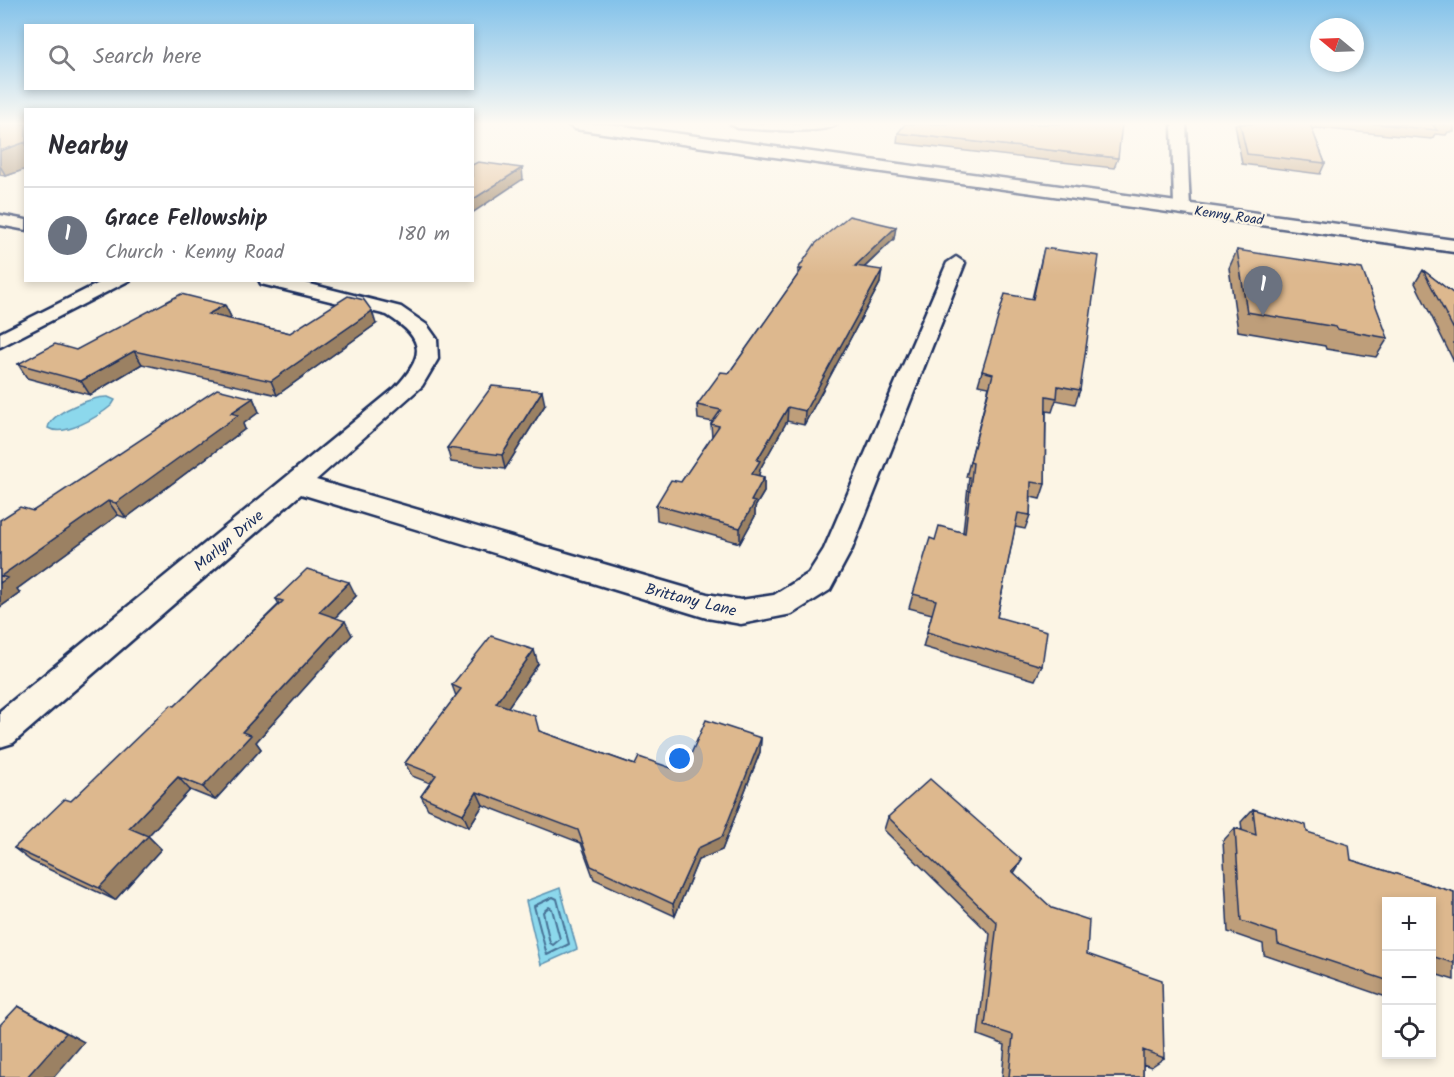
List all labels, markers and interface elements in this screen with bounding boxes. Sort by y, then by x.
north arrow [1310,18,1364,72]
search box [24,24,474,90]
text: Search here [93,40,201,75]
icon: search [45,41,78,74]
text: Nearby [48,126,128,168]
street label: Kenny Road [1193,200,1266,232]
text: Grace Fellowship [105,202,268,237]
text: 1 [64,219,71,251]
text: 180 m [398,219,450,251]
text: Church · Kenny Road [105,237,284,269]
pin: 1 [1244,266,1282,316]
street label: Marlyn Drive [188,504,270,578]
street label: Brittany Lane [642,577,739,624]
your location [665,744,694,773]
map controls [1382,897,1436,1059]
button: + [1382,897,1436,951]
button: − [1382,951,1436,1005]
button: locate [1382,1005,1436,1059]

